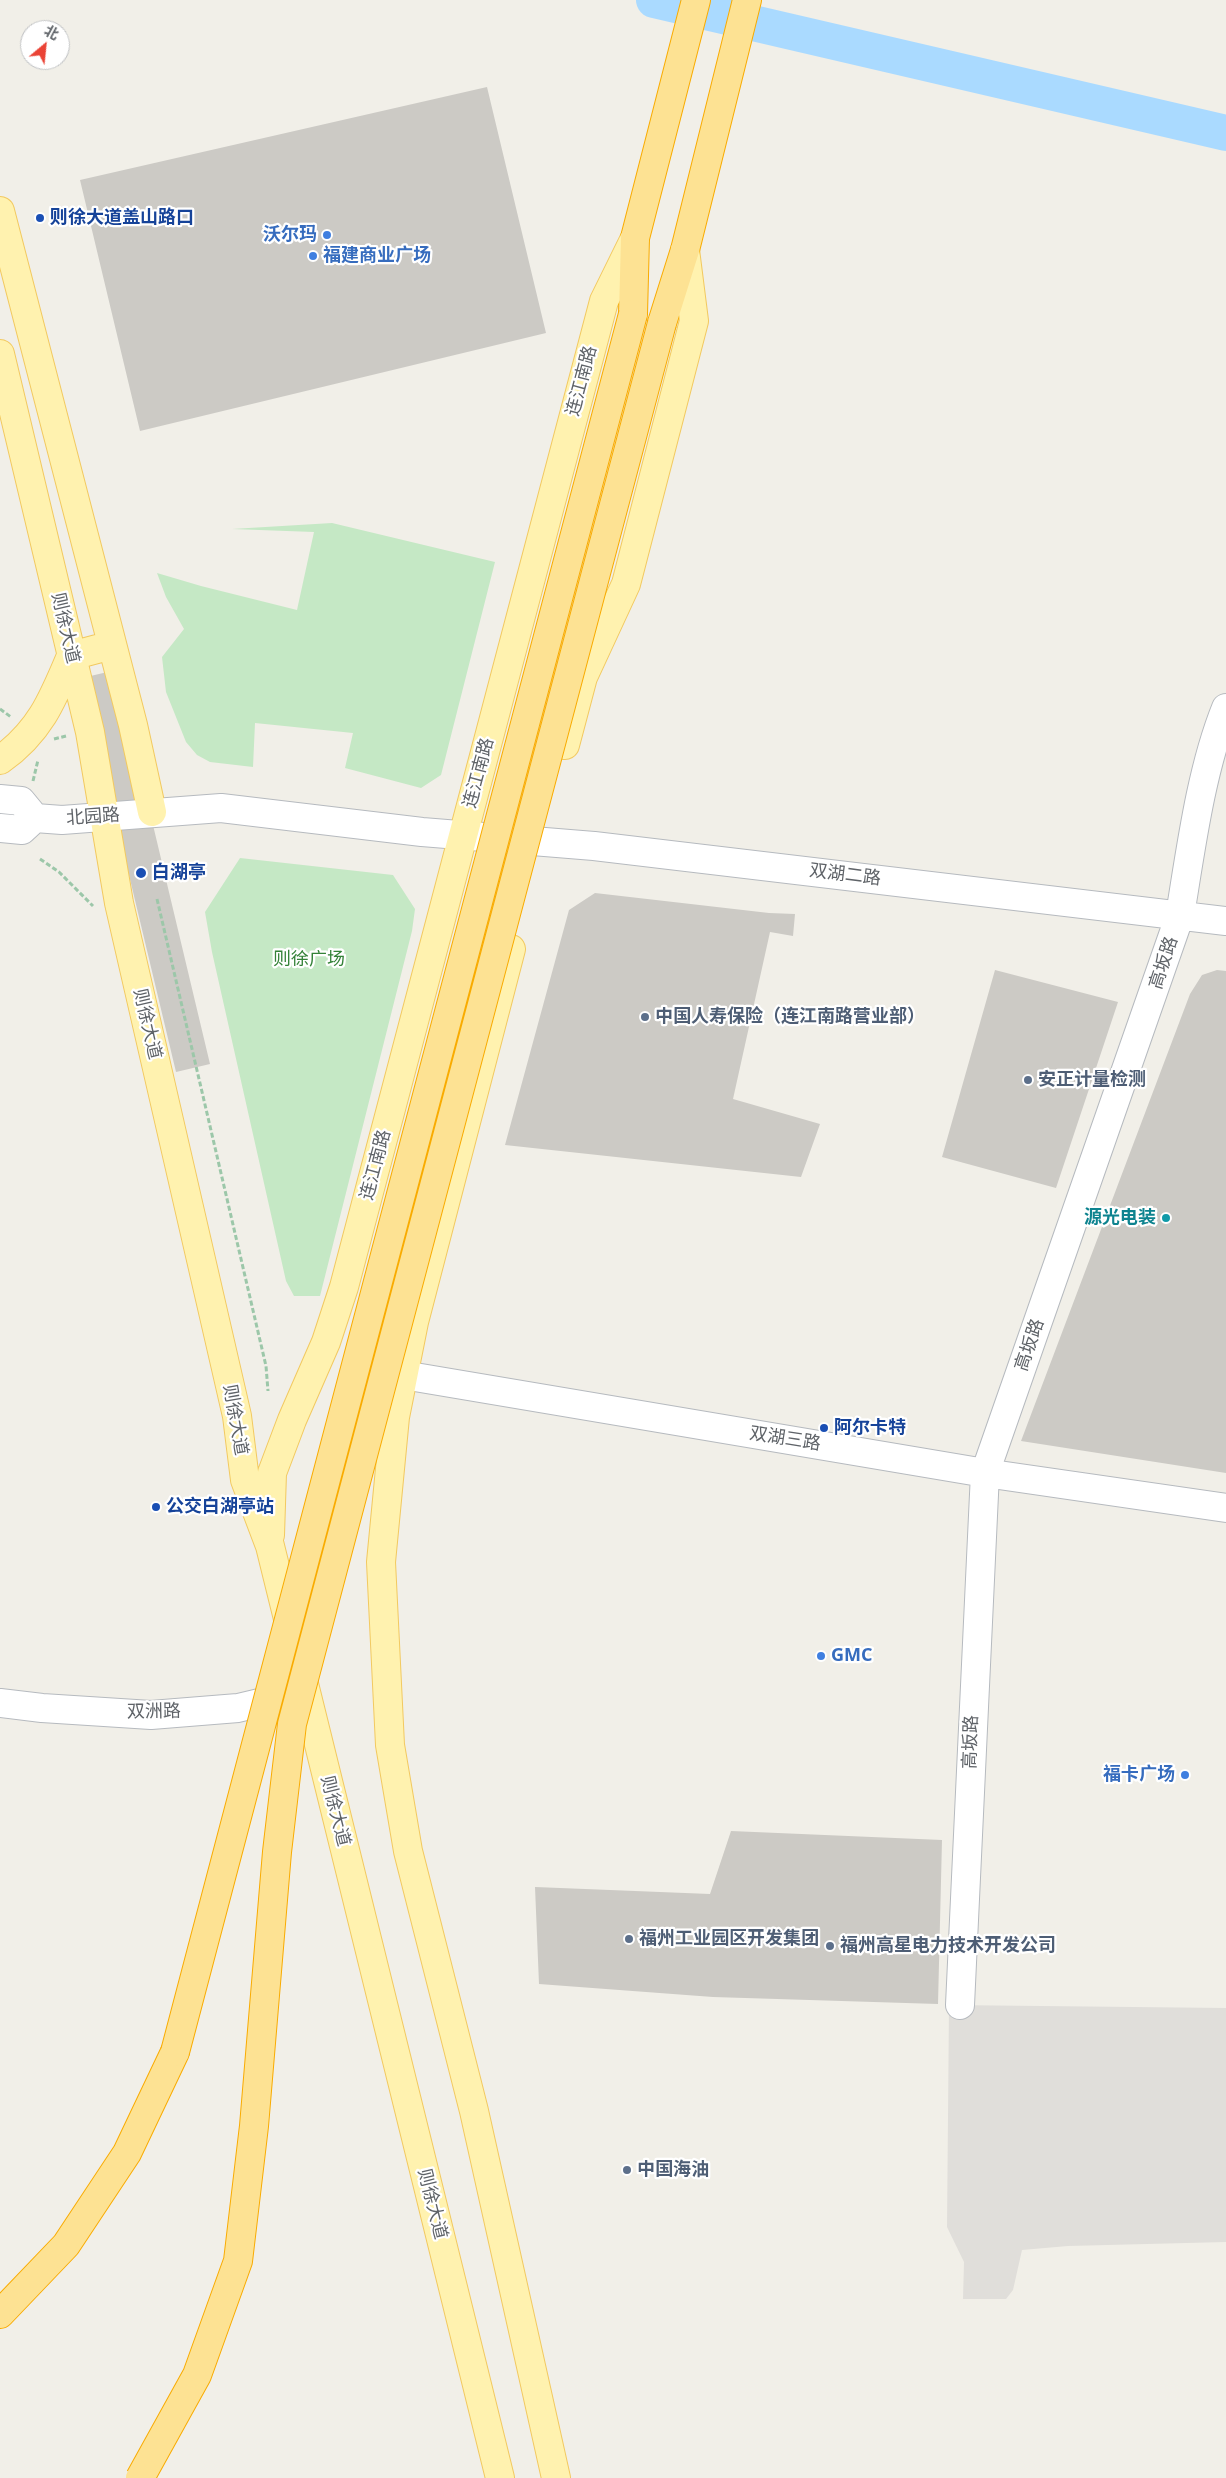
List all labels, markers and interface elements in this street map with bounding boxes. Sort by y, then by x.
north arrow [20,20,70,70]
text: 北 [41,21,62,44]
place label: 则徐大道盖山路口 [50,207,194,229]
marker: 则徐大道盖山路口 [34,212,46,224]
place label: 沃尔玛 [263,224,317,246]
marker: 沃尔玛 [321,229,333,241]
place label: 福建商业广场 [323,245,431,267]
marker: 福建商业广场 [307,250,319,262]
street label: 连江南路 [562,343,602,419]
street label: 则徐大道 [46,590,84,666]
street label: 连江南路 [459,735,499,811]
street label: 北园路 [65,804,121,830]
street label: 双湖二路 [808,860,882,890]
place label: 白湖亭 [152,862,206,884]
marker: 白湖亭 [134,866,148,880]
street label: 高坂路 [1145,934,1183,992]
park label: 则徐广场 [273,949,345,971]
street label: 则徐大道 [128,986,166,1062]
place label: 中国人寿保险（连江南路营业部） [655,1006,925,1028]
marker: 中国人寿保险（连江南路营业部） [639,1011,651,1023]
place label: 安正计量检测 [1038,1069,1146,1091]
marker: 安正计量检测 [1022,1074,1034,1086]
street label: 连江南路 [356,1127,396,1203]
place label: 源光电装 [1084,1207,1156,1229]
marker: 源光电装 [1160,1212,1172,1224]
street label: 高坂路 [1011,1316,1049,1374]
street label: 则徐大道 [218,1383,252,1457]
place label: 阿尔卡特 [834,1417,906,1439]
marker: 阿尔卡特 [818,1422,830,1434]
street label: 双湖三路 [748,1423,822,1455]
place label: 公交白湖亭站 [166,1496,274,1518]
marker: 公交白湖亭站 [150,1501,162,1513]
place label: GMC [831,1645,872,1667]
marker: GMC [815,1650,827,1662]
street label: 双洲路 [127,1701,181,1723]
street label: 高坂路 [959,1715,983,1769]
place label: 福卡广场 [1103,1764,1175,1786]
marker: 福卡广场 [1179,1769,1191,1781]
street label: 则徐大道 [316,1773,354,1849]
place label: 福州工业园区开发集团 [639,1928,819,1950]
marker: 福州工业园区开发集团 [623,1933,635,1945]
place label: 福州高星电力技术开发公司 [840,1935,1056,1957]
marker: 福州高星电力技术开发公司 [824,1940,836,1952]
place label: 中国海油 [637,2159,709,2181]
marker: 中国海油 [621,2164,633,2176]
street label: 则徐大道 [413,2166,451,2242]

